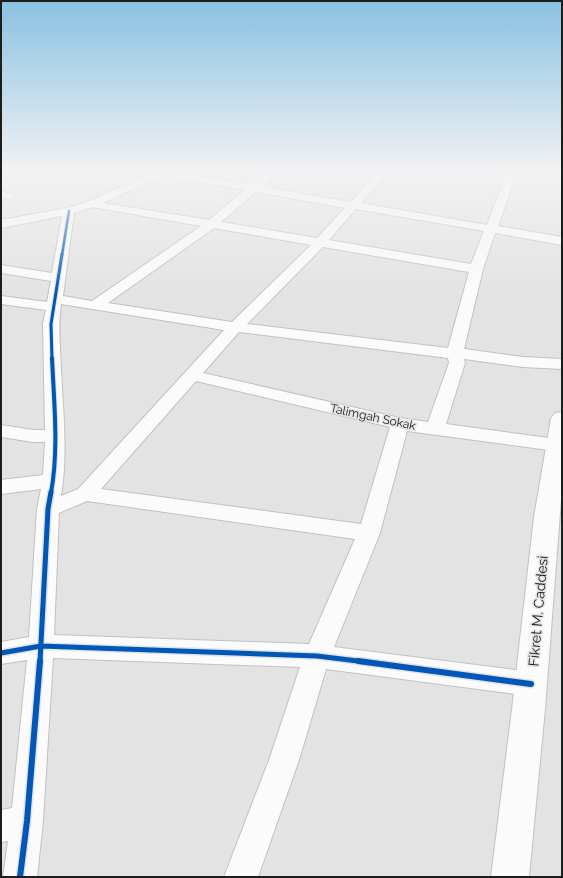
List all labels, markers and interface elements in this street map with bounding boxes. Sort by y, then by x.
street label: Talimgah Sokak [329,401,418,433]
street label: Fikret M. Caddesi [525,555,551,667]

